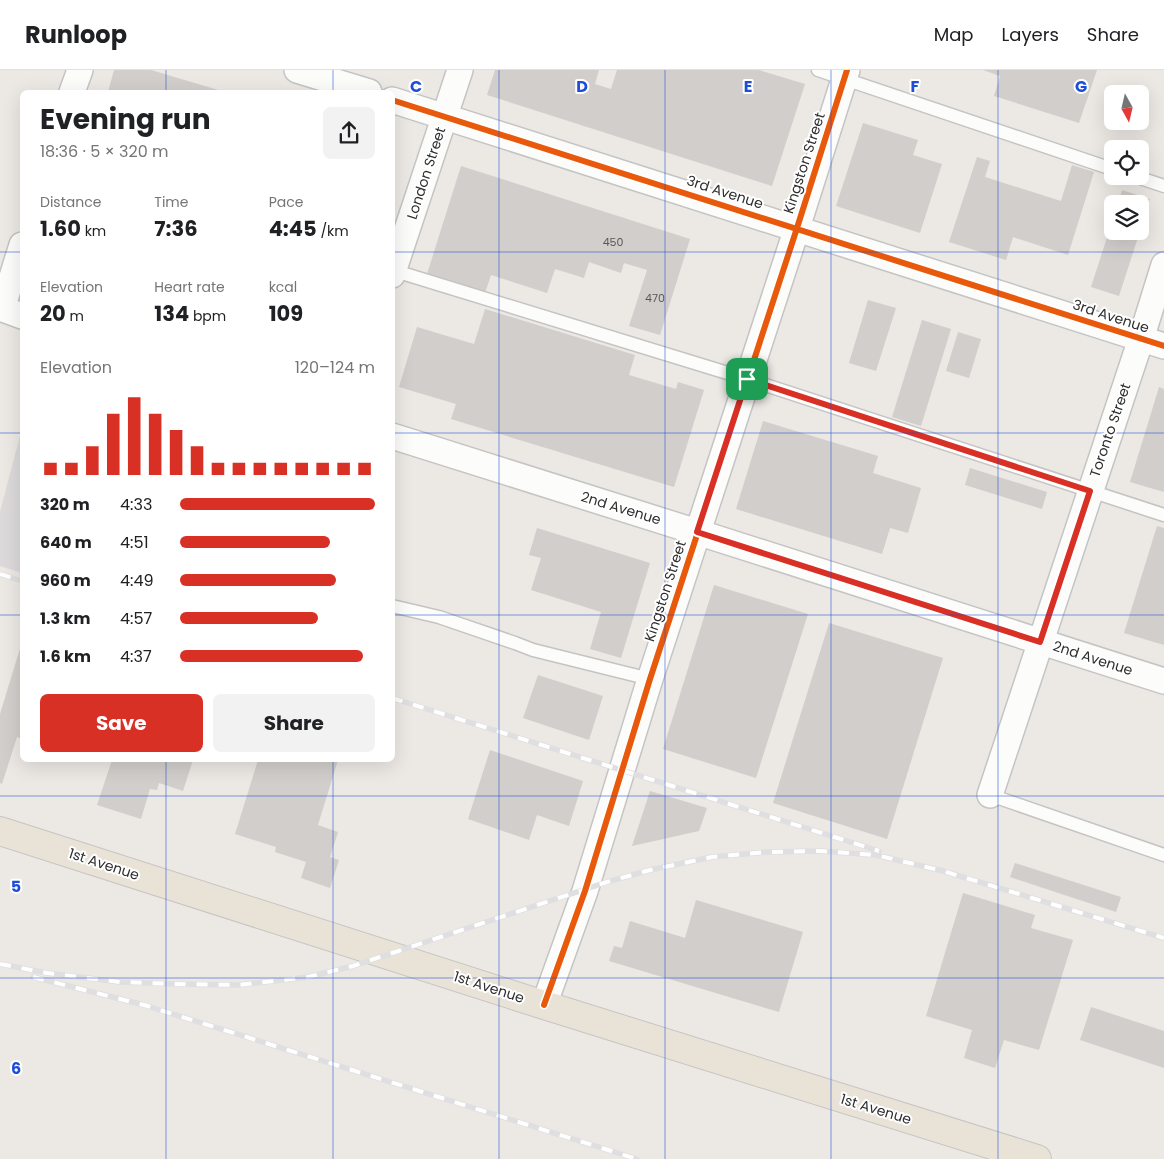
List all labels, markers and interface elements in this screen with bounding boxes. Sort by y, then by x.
text: Runloop [25,18,127,51]
text: Map [934,22,974,47]
text: Layers [1002,22,1059,47]
text: Share [1087,22,1139,47]
text: C [410,75,422,98]
text: D [576,75,588,98]
text: E [744,75,752,98]
text: F [911,75,920,98]
text: G [1075,75,1087,98]
north arrow [1104,85,1149,130]
map controls [1104,85,1149,240]
text: Evening run [40,100,211,139]
button: share [323,107,375,159]
street label: Kingston Street [778,110,830,216]
street label: London Street [402,124,450,222]
text: 18:36 · 5 × 320 m [40,140,168,163]
button: locate [1104,140,1149,185]
street label: 3rd Avenue [684,170,766,214]
text: Distance [40,192,101,212]
text: Time [154,192,188,212]
text: Pace [269,192,303,212]
button: layers [1104,195,1149,240]
text: 1.60 [40,214,81,243]
text: 7:36 [154,214,198,243]
text: 4:45 [269,214,317,243]
text: km [81,221,106,241]
text: /km [317,221,349,241]
house number: 450 [603,234,623,250]
text: Elevation [40,277,103,297]
text: Heart rate [154,277,225,297]
text: kcal [269,277,297,297]
house number: 470 [645,290,665,306]
street label: 3rd Avenue [1070,294,1152,338]
text: 20 [40,299,66,328]
text: 134 [154,299,189,328]
text: 109 [269,299,303,328]
text: m [66,306,84,326]
text: bpm [189,306,226,326]
text: Elevation [40,356,112,379]
text: 120–124 m [295,356,375,379]
pin [726,358,768,400]
icon: arrive [733,365,761,393]
street label: Toronto Street [1085,380,1135,480]
street label: 2nd Avenue [578,486,664,530]
text: 320 m [40,493,90,516]
text: 4:33 [120,493,152,516]
text: 640 m [40,531,92,554]
text: 4:51 [120,531,149,554]
street label: Kingston Street [639,538,691,644]
text: 960 m [40,569,91,592]
text: 4:49 [120,569,154,592]
text: 1.3 km [40,607,90,630]
text: 4:57 [120,607,152,630]
street label: 2nd Avenue [1051,636,1136,680]
text: 1.6 km [40,645,91,668]
text: 4:37 [120,645,152,668]
button: Save [40,694,203,752]
button: Share [213,694,375,752]
street label: 1st Avenue [66,843,142,885]
text: 5 [11,875,21,898]
street label: 1st Avenue [451,966,527,1008]
text: 6 [11,1057,21,1080]
street label: 1st Avenue [838,1089,914,1129]

